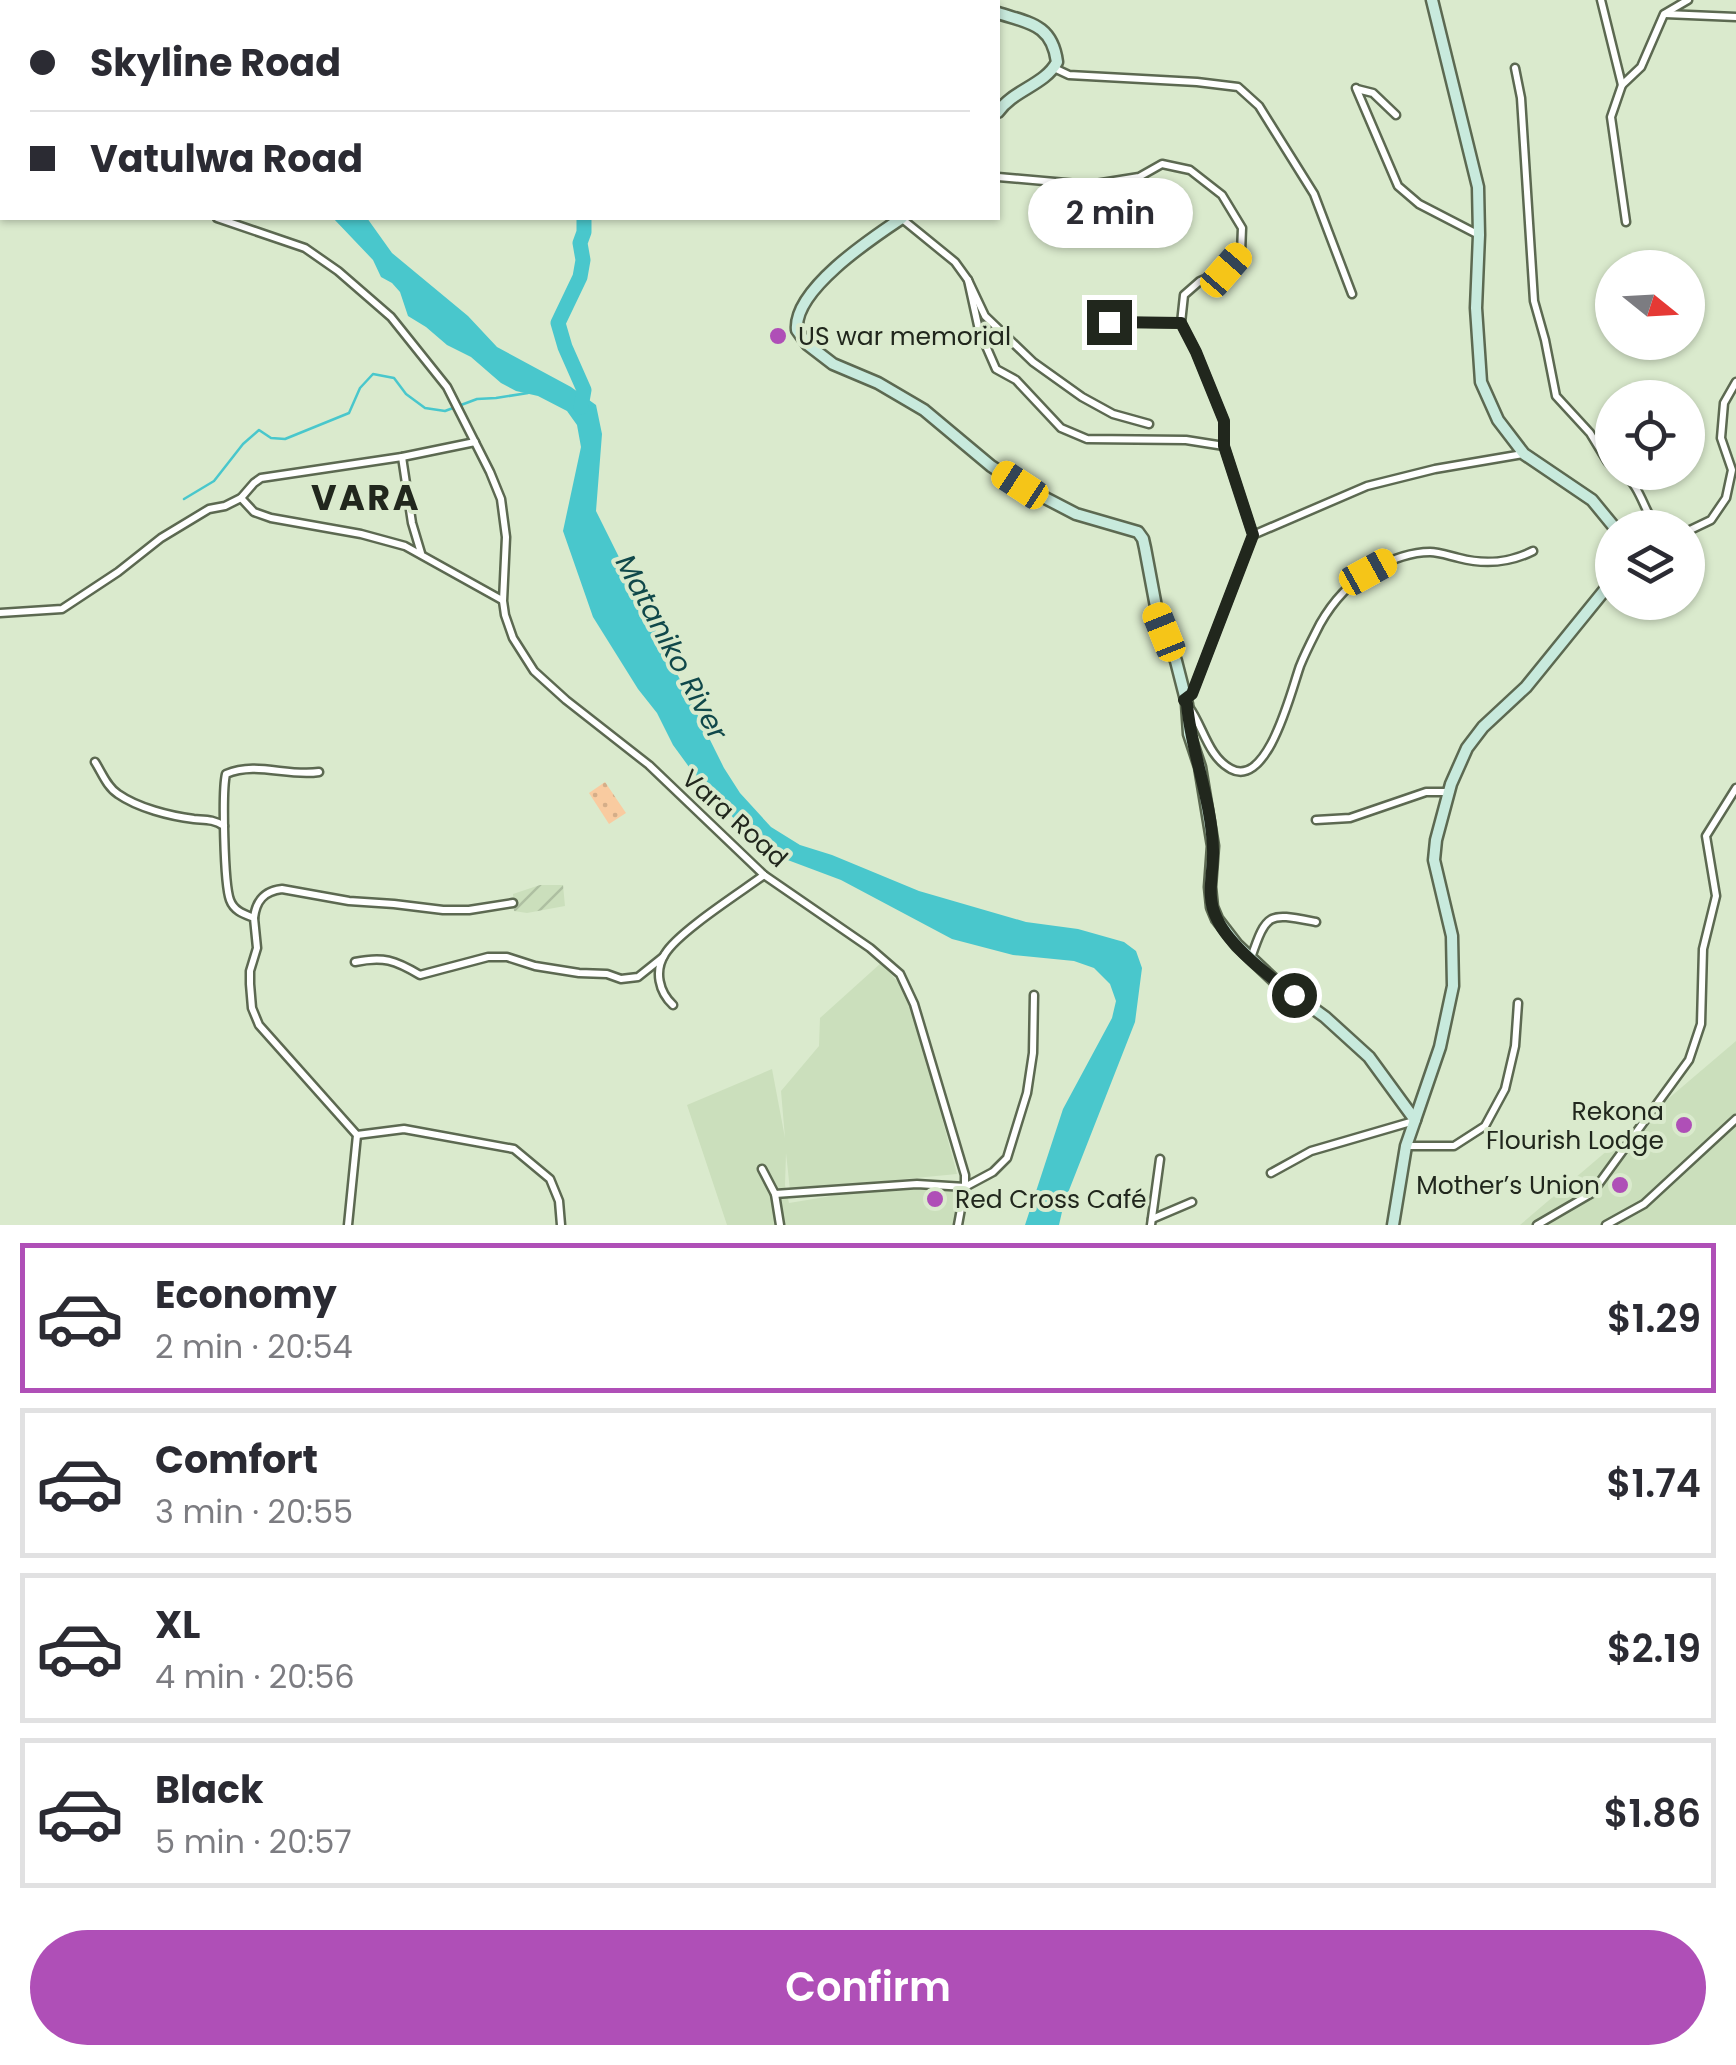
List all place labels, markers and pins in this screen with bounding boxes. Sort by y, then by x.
place label: US war memorial [798,319,1011,354]
marker: US war memorial [767,325,789,347]
place label: Rekona Flourish Lodge [1486,1094,1664,1158]
marker: Rekona Flourish Lodge [1673,1114,1695,1136]
place label: Mother’s Union [1416,1168,1600,1203]
marker: Mother’s Union [1609,1174,1631,1196]
place label: Red Cross Café [955,1182,1147,1217]
marker: Red Cross Café [924,1188,946,1210]

